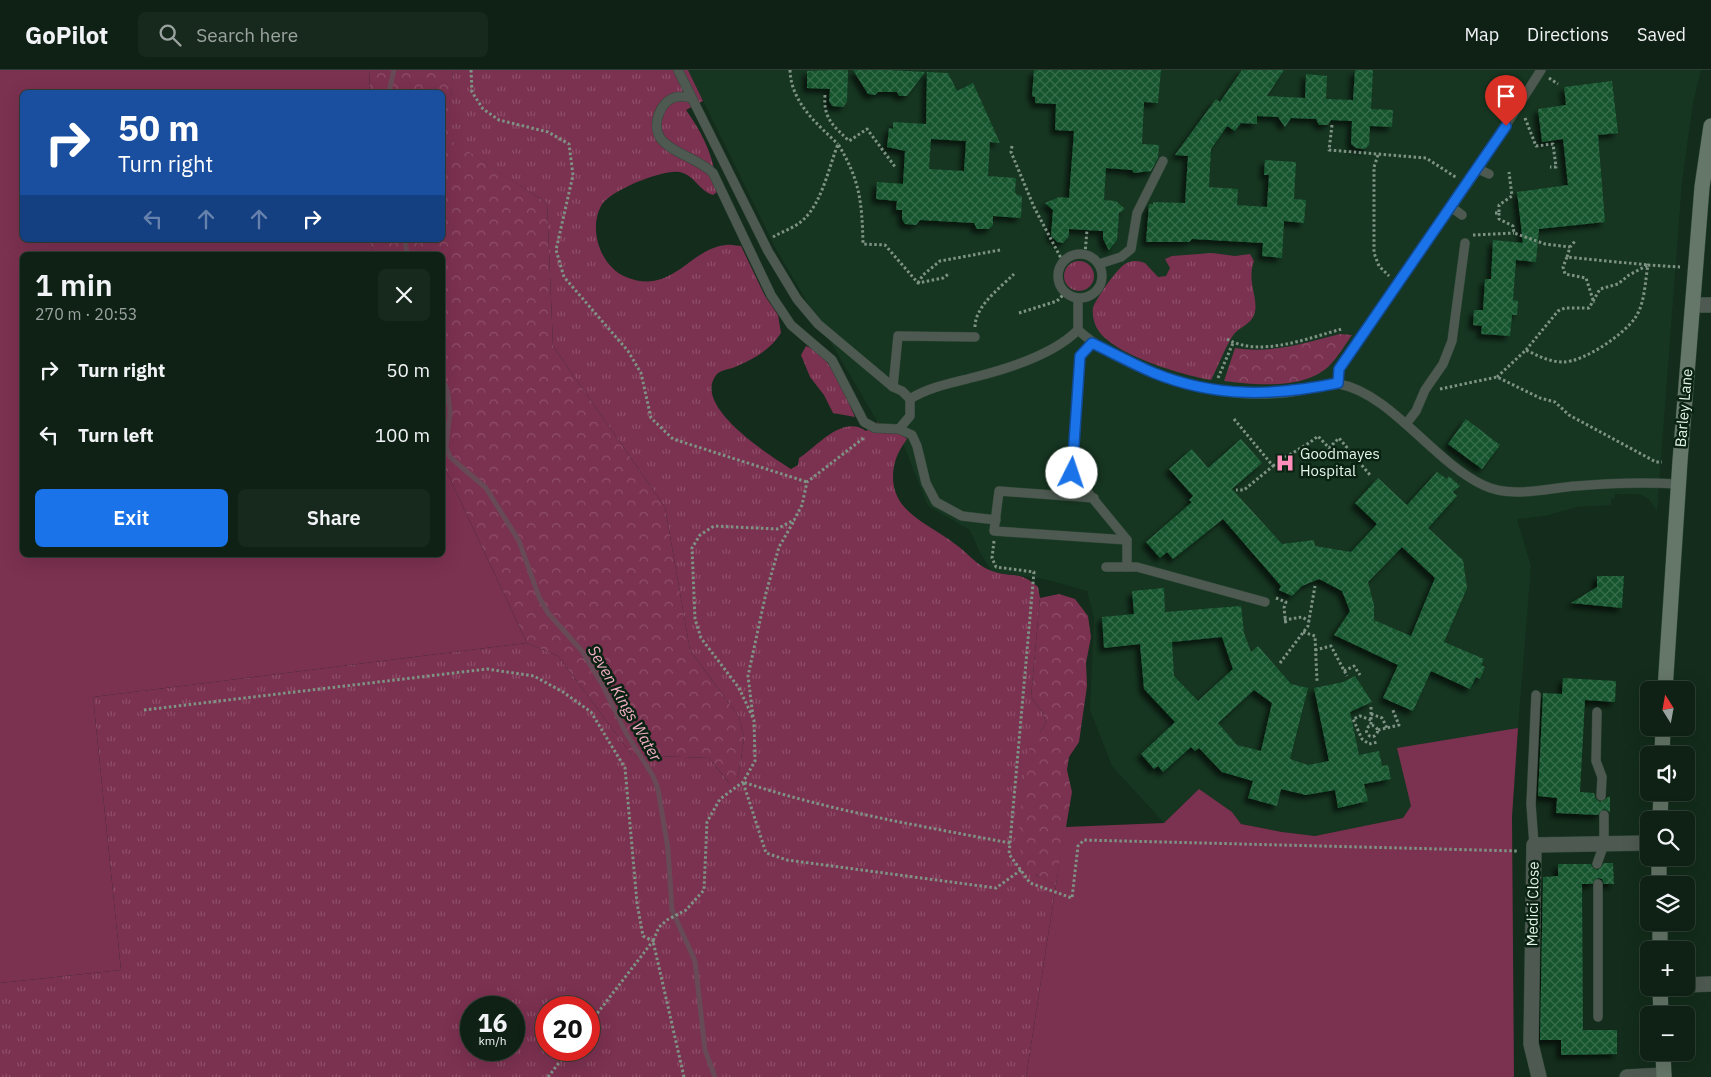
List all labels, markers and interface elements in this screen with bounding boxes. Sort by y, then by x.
search box [138,12,488,57]
text: GoPilot [25,19,108,51]
icon: search [156,21,184,49]
text: Search here [196,23,298,47]
text: Map [1464,23,1499,46]
text: Directions [1527,23,1609,46]
text: Saved [1637,23,1686,46]
pin [1485,75,1527,126]
icon: arrive [1492,82,1520,110]
text: 50 m [118,105,200,151]
icon: right [35,110,100,175]
text: Turn right [118,149,213,178]
icon: left [139,205,167,233]
icon: ahead [192,205,220,233]
icon: ahead [245,205,273,233]
icon: right [298,205,326,233]
text: 1 min [35,265,113,304]
button: close [378,269,430,321]
text: 270 m · 20:53 [35,304,137,324]
icon: right [35,356,63,384]
text: Turn right [78,358,165,382]
text: 50 m [386,358,430,382]
street label: Barley Lane [1671,368,1696,448]
icon: left [35,421,63,449]
text: Turn left [78,423,154,447]
text: 100 m [375,423,430,447]
place label: Goodmayes Hospital [1300,444,1380,480]
position arrow [1045,446,1097,498]
hospital icon: Goodmayes Hospital [1274,452,1296,474]
button: Exit [35,489,228,547]
button: Share [238,489,430,547]
water label: Seven Kings Water [584,642,667,765]
north arrow [1640,681,1695,736]
map controls [1640,681,1695,1061]
button: sound [1640,746,1695,801]
button: search [1640,811,1695,866]
street label: Medici Close [1522,861,1543,947]
button: layers [1640,876,1695,931]
button: + [1640,941,1695,996]
speed limit sign: 20 [535,996,600,1061]
text: 16 [477,1006,508,1039]
button: − [1640,1006,1695,1061]
text: km/h [478,1033,507,1048]

